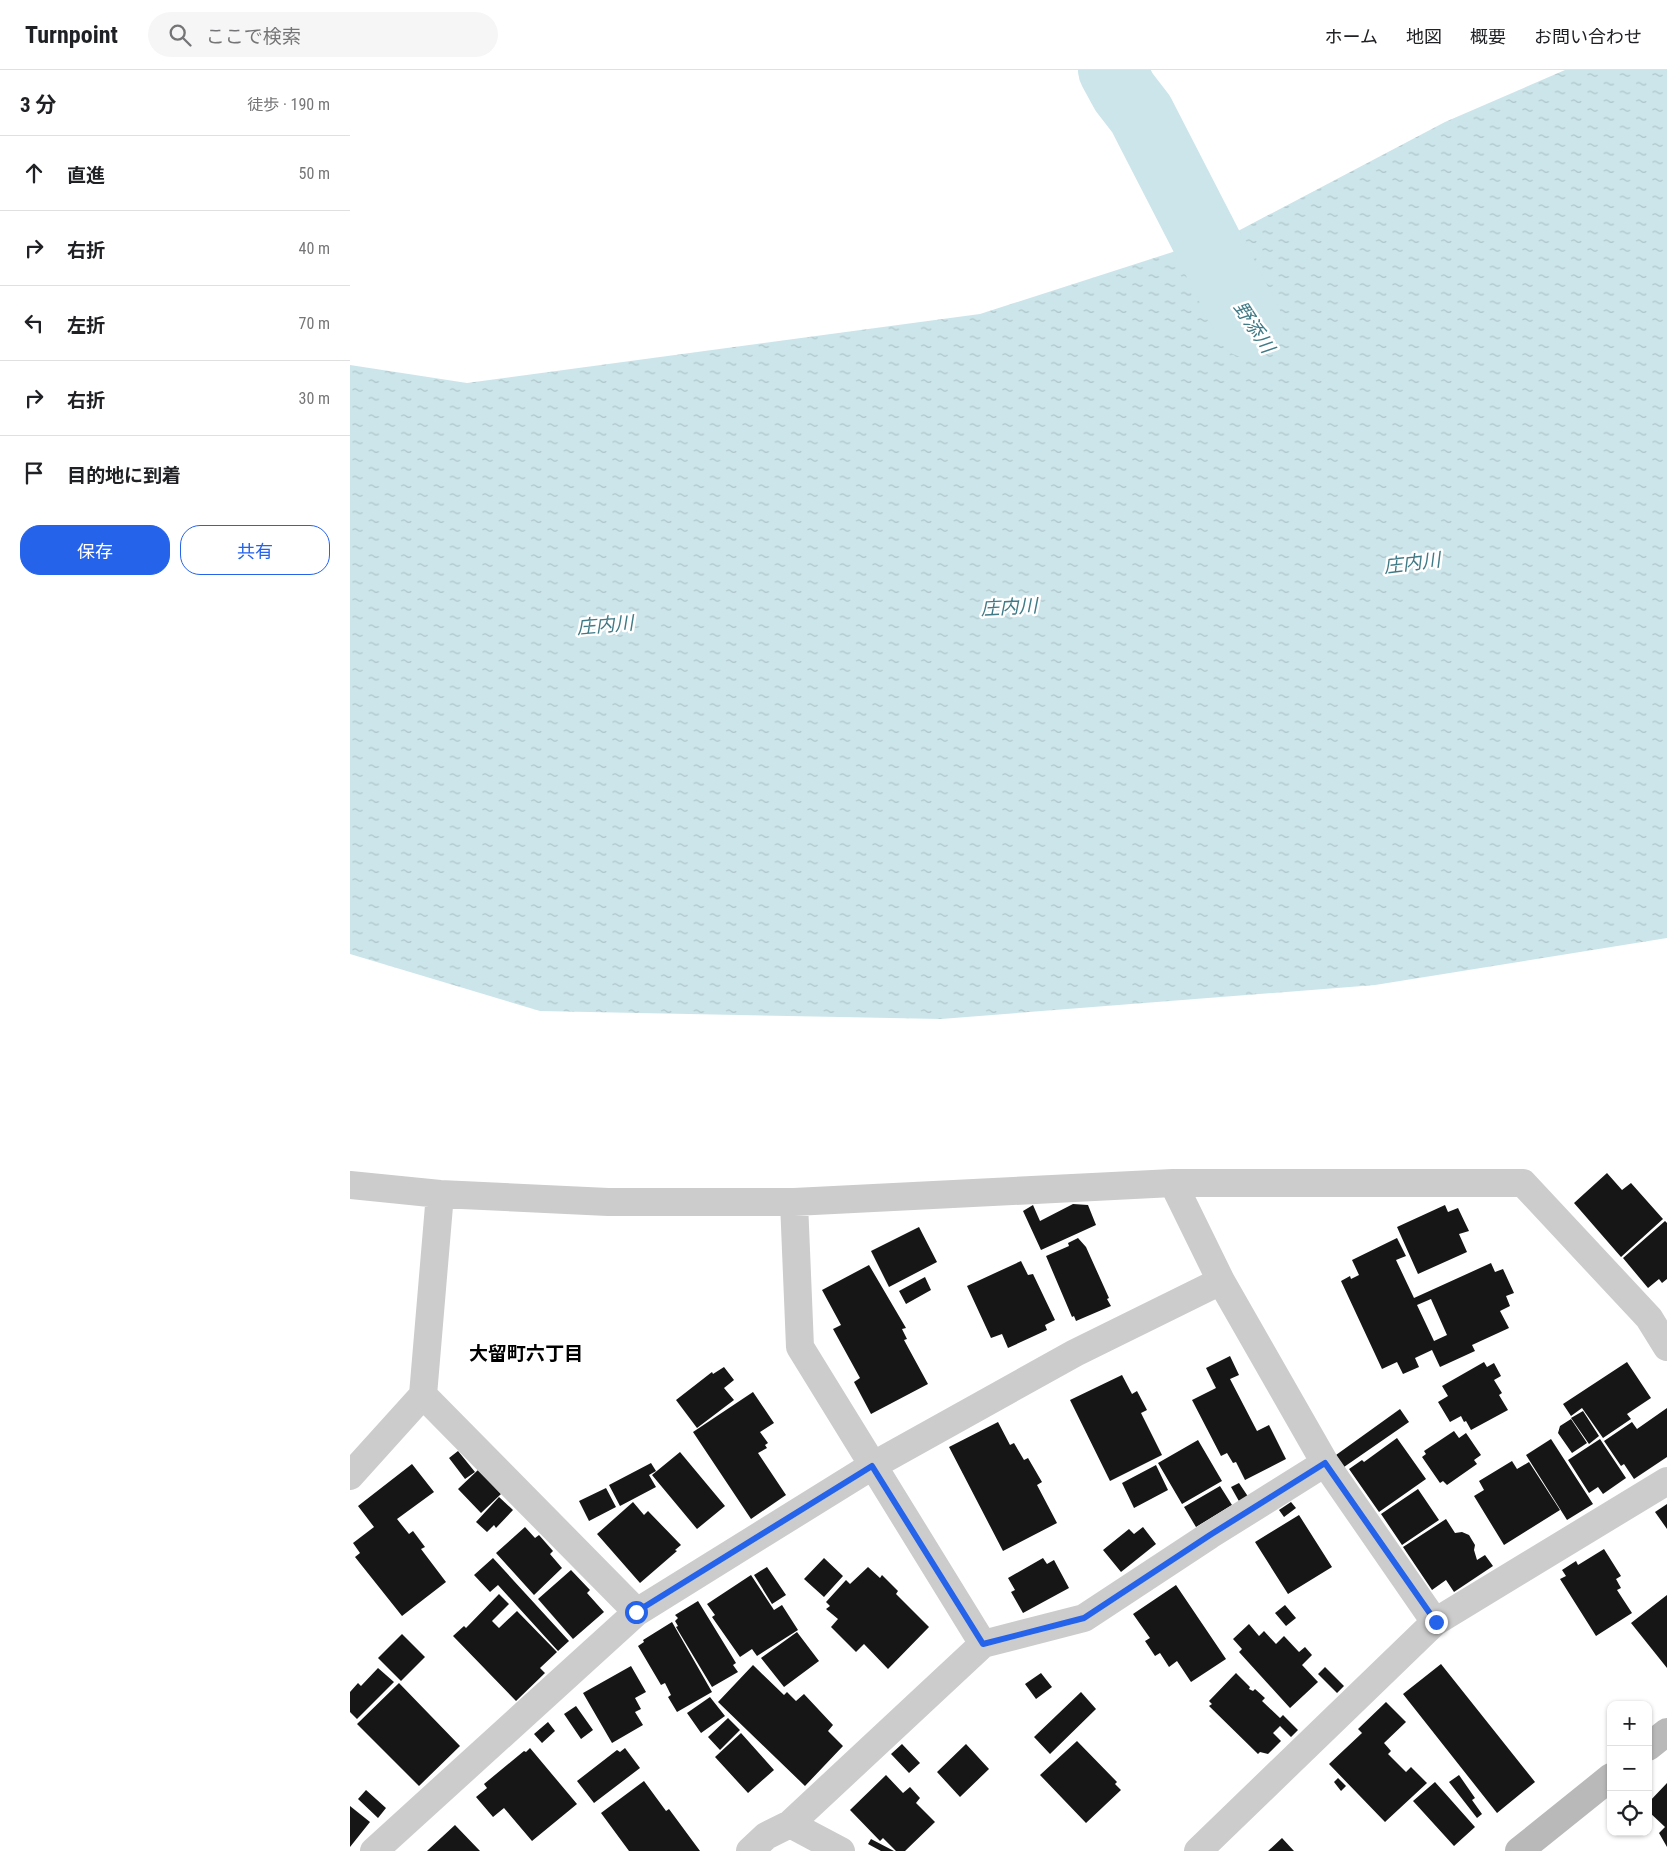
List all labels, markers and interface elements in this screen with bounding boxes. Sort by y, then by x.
search box [148,12,498,57]
text: Turnpoint [25,21,118,49]
icon: search [166,21,194,49]
text: ここで検索 [206,25,301,48]
text: ホーム [1325,26,1378,47]
text: 地図 [1406,26,1442,47]
text: 概要 [1470,26,1506,47]
text: お問い合わせ [1534,26,1642,47]
text: 3 分 [20,93,56,117]
text: 徒歩 · 190 m [247,95,330,114]
icon: ahead [20,159,48,187]
text: 直進 [67,164,105,187]
text: 50 m [298,164,330,183]
icon: right [20,234,48,262]
text: 右折 [67,239,105,262]
text: 40 m [298,239,330,258]
water label: 野添川 [1229,297,1280,359]
icon: left [20,309,48,337]
text: 左折 [67,314,105,337]
text: 70 m [298,314,330,333]
icon: right [20,384,48,412]
text: 右折 [67,389,105,412]
text: 30 m [298,389,330,408]
icon: arrive [20,459,48,487]
text: 目的地に到着 [67,464,181,487]
button: 保存 [20,525,170,575]
button: 共有 [180,525,330,575]
water label: 庄内川 [1382,548,1444,578]
water label: 庄内川 [980,594,1040,620]
water label: 庄内川 [576,611,636,639]
district label: 大留町六丁目 [469,1342,583,1365]
route start [625,1601,648,1624]
route end [1425,1611,1448,1634]
map controls [1607,1701,1652,1836]
button: + [1607,1701,1652,1746]
button: − [1607,1746,1652,1791]
button: locate [1607,1791,1652,1836]

